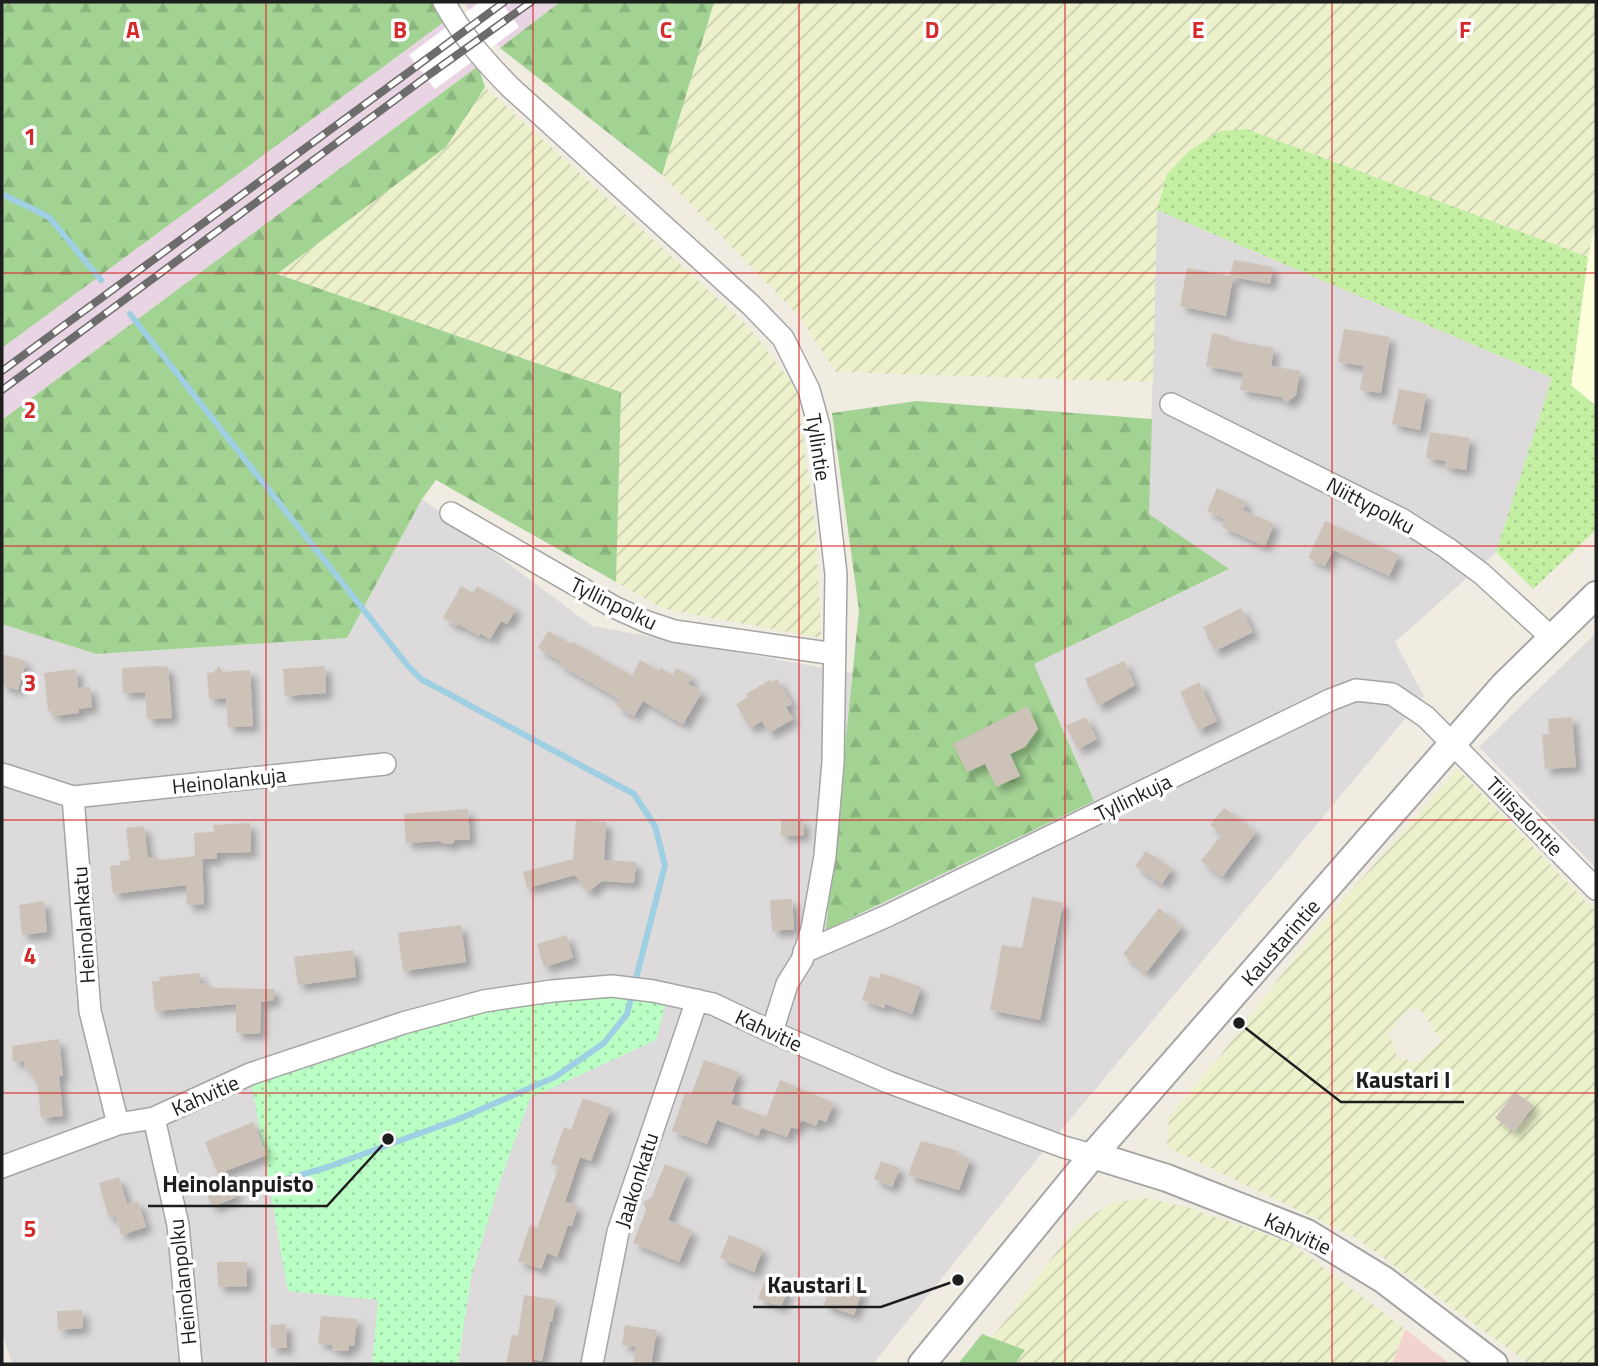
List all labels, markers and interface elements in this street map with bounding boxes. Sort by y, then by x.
text: A [126,12,140,47]
text: B [393,12,407,47]
text: C [660,12,672,47]
text: D [925,12,939,47]
text: E [1192,12,1204,47]
text: F [1459,12,1471,47]
text: 1 [24,119,36,154]
text: 2 [24,392,36,427]
street label: Tyllintie [798,411,840,483]
street label: Niittypolku [1321,468,1421,542]
street label: Tyllinpolku [565,568,663,638]
text: 3 [24,665,36,700]
street label: Heinolankuja [170,758,288,802]
street label: Tyllinkuja [1089,765,1177,829]
street label: Tiilisalontie [1479,769,1571,863]
street label: Heinolankatu [63,865,103,985]
street label: Kaustarintie [1233,891,1327,993]
text: 4 [24,938,36,973]
street label: Kahvitie [730,1001,808,1059]
callout: Kaustari I [1341,1058,1464,1102]
text: Kaustari I [1355,1062,1451,1097]
street label: Kahvitie [166,1066,244,1124]
street label: Jaakonkatu [606,1128,666,1232]
callout: Heinolanpuisto [148,1162,327,1206]
text: Heinolanpuisto [162,1166,314,1201]
street label: Kahvitie [1259,1204,1337,1262]
text: 5 [24,1211,36,1246]
street label: Heinolanpolku [159,1217,205,1347]
callout: Kaustari L [753,1263,881,1307]
text: Kaustari L [767,1267,867,1302]

